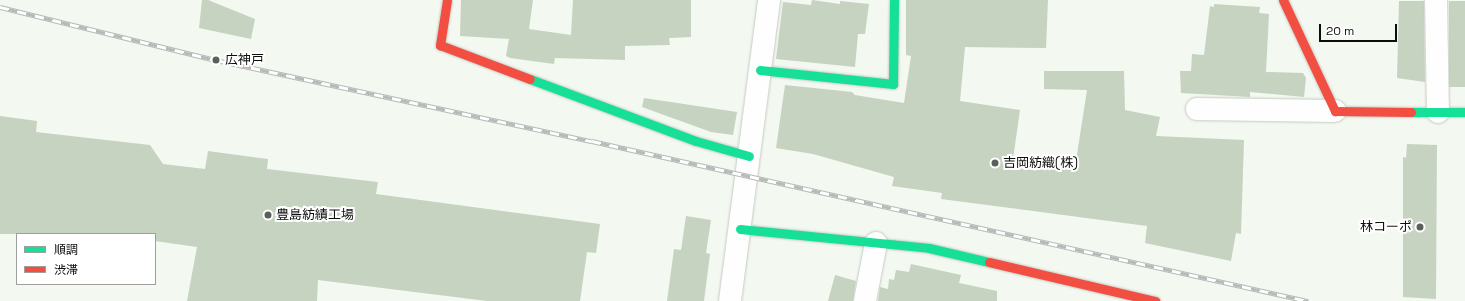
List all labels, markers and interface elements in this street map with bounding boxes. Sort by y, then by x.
scale bar [1321,16,1399,42]
text: 20 m [1326,23,1354,39]
place label: 広神戸 [225,52,264,68]
marker: 広神戸 [210,54,222,66]
place label: 吉岡紡織(株) [1003,155,1078,171]
marker: 吉岡紡織(株) [990,158,1000,168]
place label: 豊島紡績工場 [276,207,354,223]
marker: 豊島紡績工場 [263,210,273,220]
place label: 林コーポ [1360,219,1412,235]
marker: 林コーポ [1415,222,1425,232]
legend [16,233,156,285]
text: 順調 [54,242,78,258]
text: 渋滞 [54,262,78,278]

